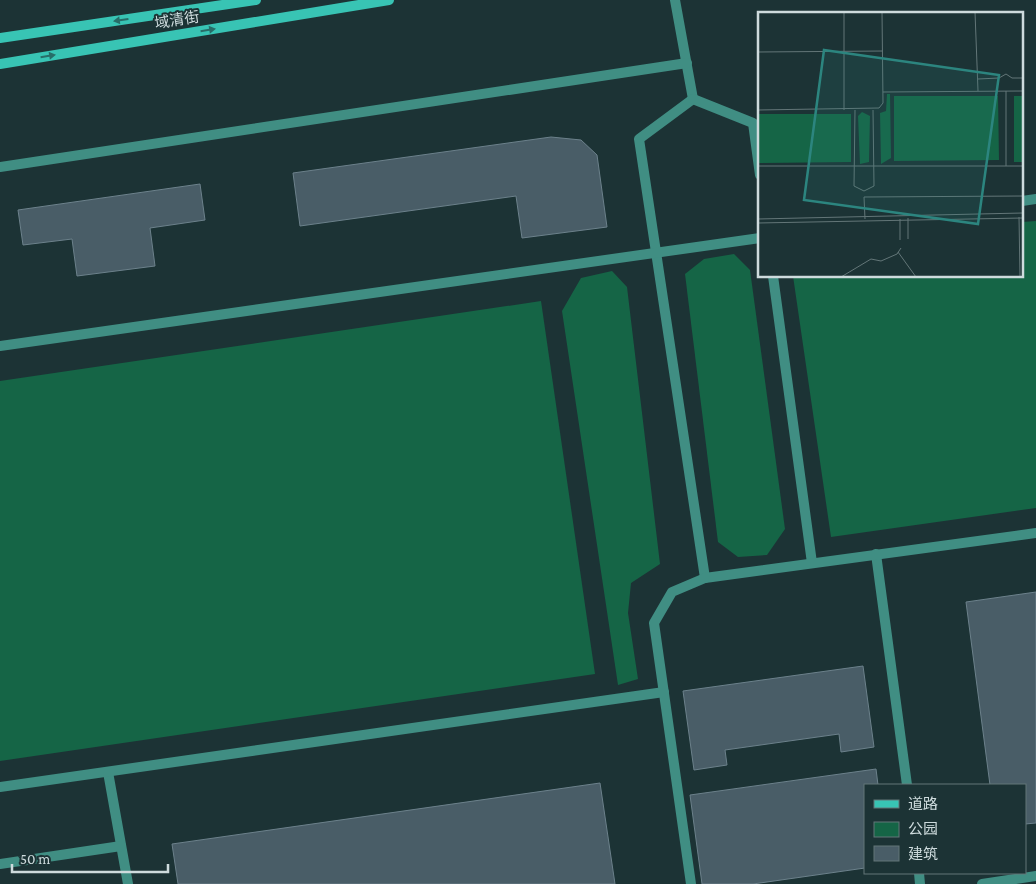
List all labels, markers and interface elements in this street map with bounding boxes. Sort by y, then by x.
street label: 域清街 [154,9,200,31]
inset map [758,12,1024,278]
one-way arrow [113,16,129,24]
one-way arrow [201,25,217,33]
one-way arrow [40,52,56,60]
legend [864,784,1026,874]
text: 道路 [908,796,938,812]
text: 公园 [908,821,938,837]
scale bar [12,842,169,874]
text: 建筑 [908,846,938,862]
text: 50 m [20,851,50,867]

